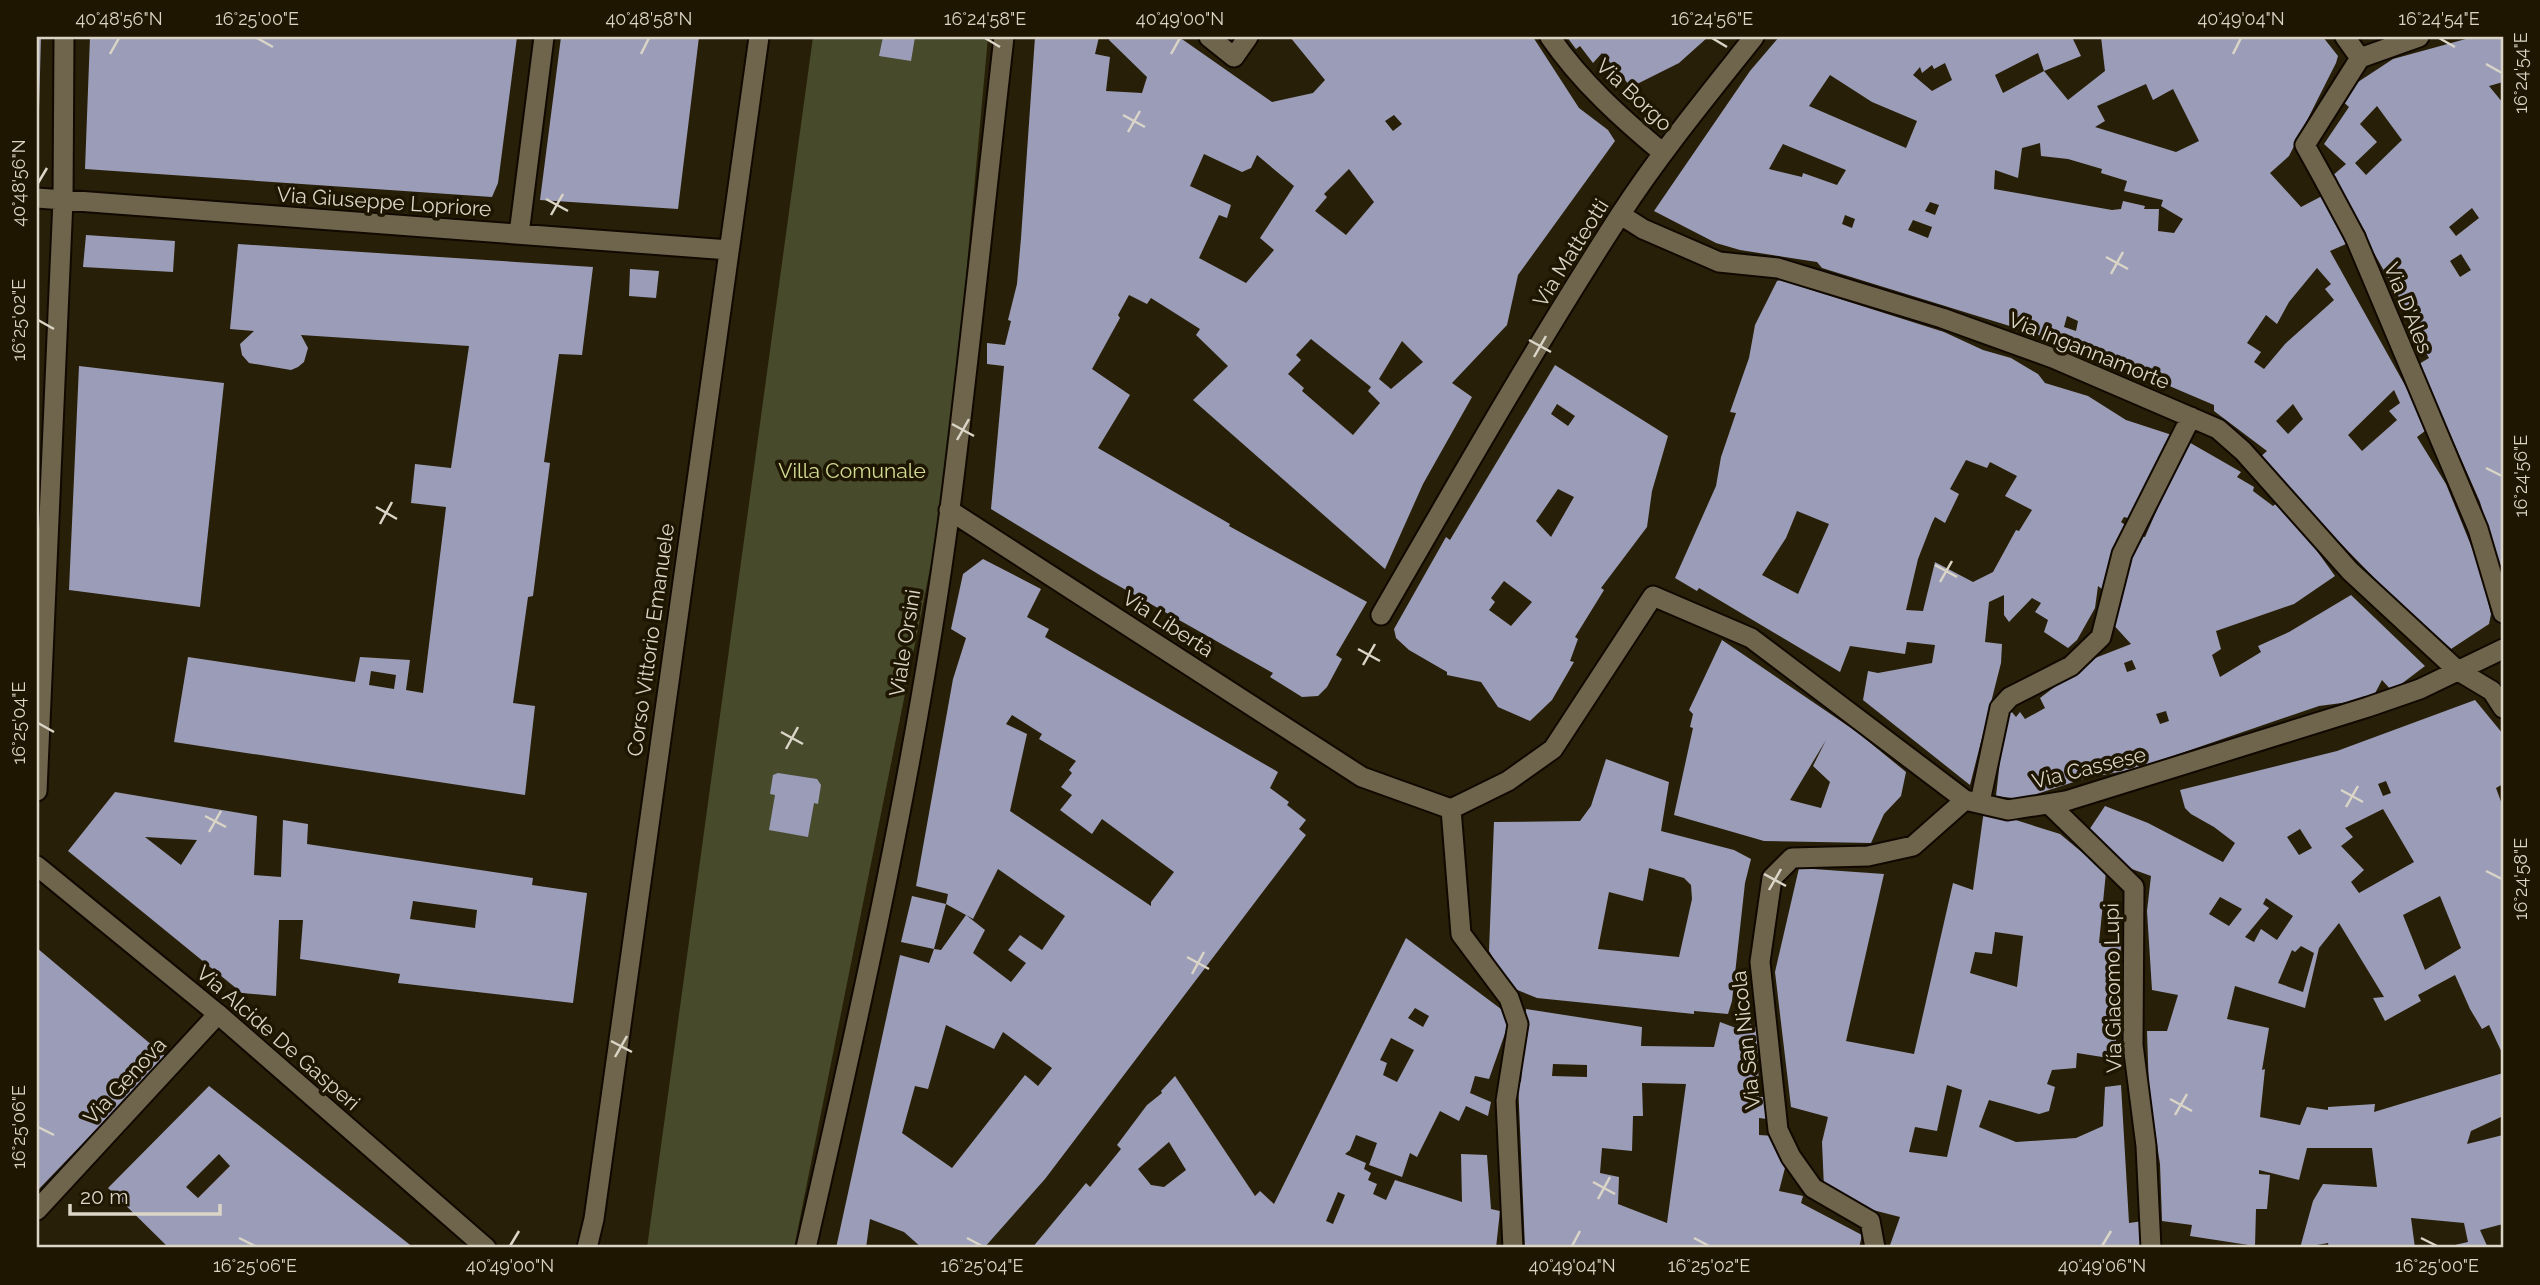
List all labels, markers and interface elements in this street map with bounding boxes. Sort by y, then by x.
text: 40°48'56"N [75,8,163,29]
text: 16°25'00"E [215,8,299,29]
text: 40°48'58"N [605,8,693,29]
text: 16°24'58"E [944,8,1026,29]
text: 40°49'00"N [1136,8,1224,29]
text: 16°24'56"E [1671,8,1753,29]
text: 40°49'04"N [2197,8,2285,29]
text: 16°24'54"E [2398,8,2480,29]
text: 16°24'54"E [2510,32,2531,114]
street label: Via Borgo [1591,53,1677,136]
text: 40°48'56"N [8,139,29,227]
street label: Via Giuseppe Lopriore [276,182,492,221]
street label: Via Matteotti [1528,194,1614,311]
street label: Via D'Ales [2379,259,2438,357]
text: 16°25'02"E [8,279,29,361]
street label: Via Ingannamorte [2005,307,2174,394]
text: 16°24'56"E [2510,435,2531,517]
park label: Villa Comunale [778,458,926,483]
street label: Corso Vittorio Emanuele [622,522,679,758]
street label: Via Libertà [1118,585,1219,662]
street label: Viale Orsini [884,587,925,698]
text: 16°25'04"E [8,681,29,764]
street label: Via Cassese [2029,741,2148,794]
text: 16°24'58"E [2510,838,2531,920]
street label: Vía Giacomo Lupi [2099,903,2126,1073]
street label: Via Alcide De Gasperi [192,960,365,1115]
street label: Via San Nicola [1726,969,1765,1111]
street label: Via Genova [78,1032,171,1129]
text: 16°25'06"E [8,1085,29,1169]
scale bar [70,1173,220,1217]
text: 20 m [80,1184,128,1209]
text: 16°25'06"E [213,1255,297,1276]
text: 40°49'00"N [466,1255,554,1276]
text: 16°25'04"E [941,1255,1024,1276]
text: 40°49'04"N [1528,1255,1616,1276]
text: 16°25'02"E [1668,1255,1750,1276]
text: 40°49'06"N [2058,1255,2146,1276]
text: 16°25'00"E [2395,1255,2479,1276]

